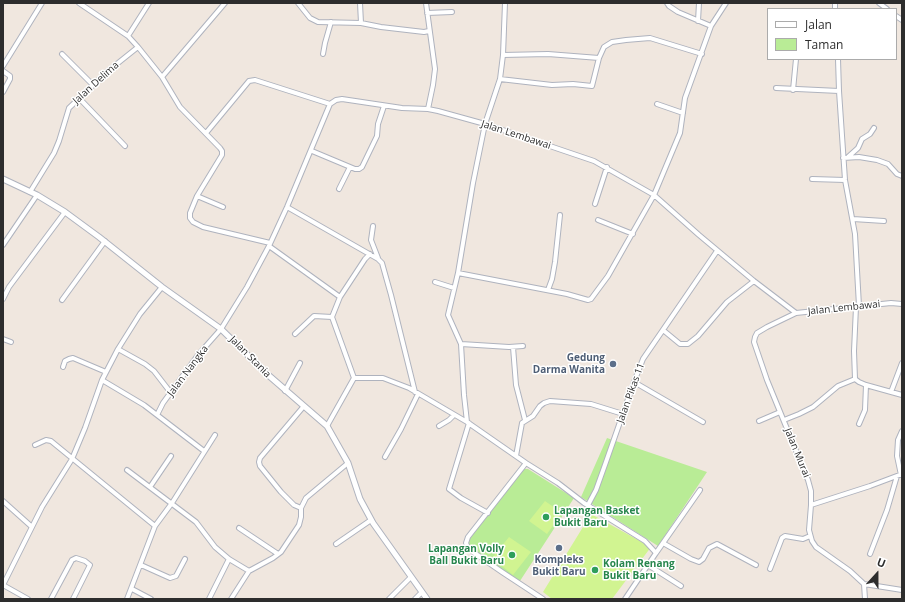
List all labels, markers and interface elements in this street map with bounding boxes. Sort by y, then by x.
legend [767,8,897,60]
text: Jalan [805,16,832,33]
text: Taman [805,36,843,53]
street label: Jalan Delima [71,59,121,107]
street label: Jalan Lembawai [480,118,552,152]
street label: Jalan Lembawai [807,298,881,318]
street label: Jalan Stania [227,334,273,380]
street label: Jalan Nangka [165,343,211,399]
place label: Gedung Darma Wanita [533,352,605,376]
marker: Gedung Darma Wanita [608,359,618,369]
street label: Jalan Pikas 11 [615,361,647,425]
street label: Jalan Murai [782,426,812,480]
place label: Lapangan Basket Bukit Baru [554,505,640,528]
marker: Lapangan Basket Bukit Baru [541,512,551,522]
place label: Lapangan Volly Ball Bukit Baru [428,543,504,566]
marker: Kompleks Bukit Baru [554,543,564,553]
marker: Lapangan Volly Ball Bukit Baru [507,550,517,560]
place label: Kompleks Bukit Baru [532,554,586,578]
north arrow [857,554,897,594]
text: U [875,554,888,571]
place label: Kolam Renang Bukit Baru [603,558,675,582]
marker: Kolam Renang Bukit Baru [590,565,600,575]

